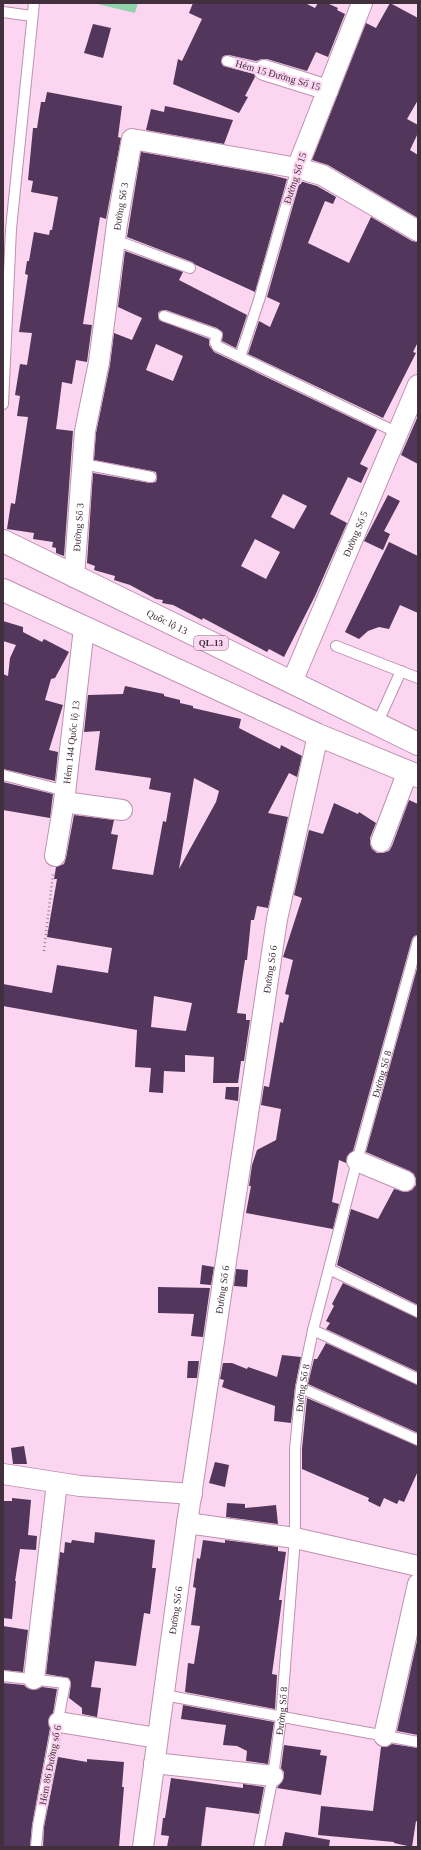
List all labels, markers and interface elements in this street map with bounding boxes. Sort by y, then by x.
street label: Hẻm 15 Đường Số 15 [234,58,322,92]
street label: Đường Số 15 [282,151,308,205]
street label: Đường Số 3 [111,181,130,231]
street label: Đường Số 3 [70,503,85,552]
street label: Đường Số 5 [340,509,369,558]
street label: Quốc lộ 13 [145,607,190,636]
road number: QL.13 [194,636,228,650]
street label: Hẻm 144 Quốc lộ 13 [61,700,81,784]
street label: Đường Số 6 [261,944,279,994]
street label: Đường Số 8 [369,1049,393,1099]
street label: Đường Số 6 [213,1265,231,1314]
street label: Đường Số 8 [293,1363,311,1412]
street label: Đường Số 6 [166,1585,184,1635]
street label: Đường Số 8 [273,1686,289,1736]
street label: Hẻm 86 Đường số 6 [37,1724,63,1806]

